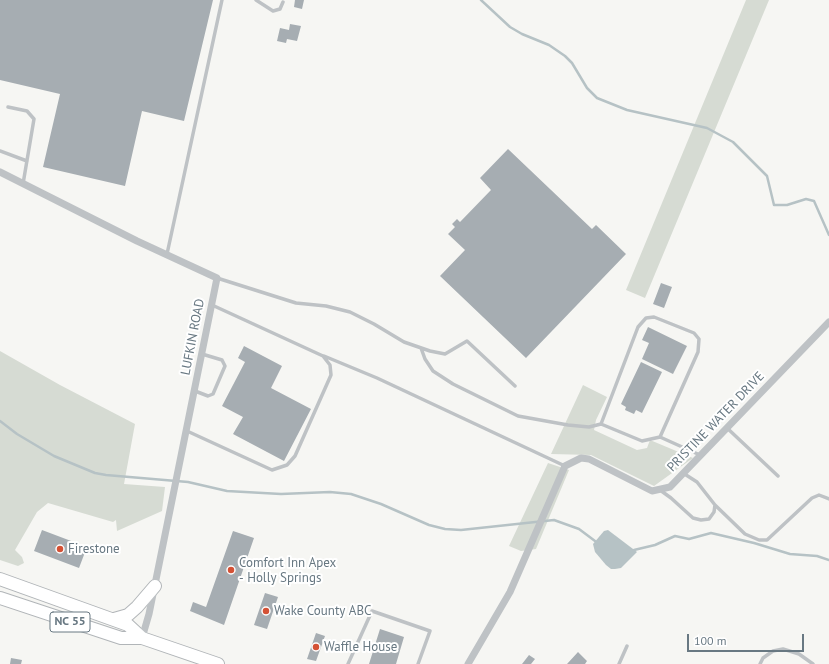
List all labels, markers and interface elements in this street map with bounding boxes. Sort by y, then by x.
street label: LUFKIN ROAD [178,297,208,377]
street label: PRISTINE WATER DRIVE [664,369,768,475]
place label: Firestone [68,541,120,557]
marker: Firestone [55,544,65,554]
place label: Comfort Inn Apex - Holly Springs [239,555,336,586]
marker: Comfort Inn Apex - Holly Springs [226,565,236,575]
place label: Wake County ABC [274,603,371,619]
marker: Wake County ABC [261,606,271,616]
road number: NC 55 [50,612,90,632]
scale bar [689,626,806,652]
text: 100 m [694,633,727,648]
place label: Waffle House [324,639,397,655]
marker: Waffle House [311,642,321,652]

